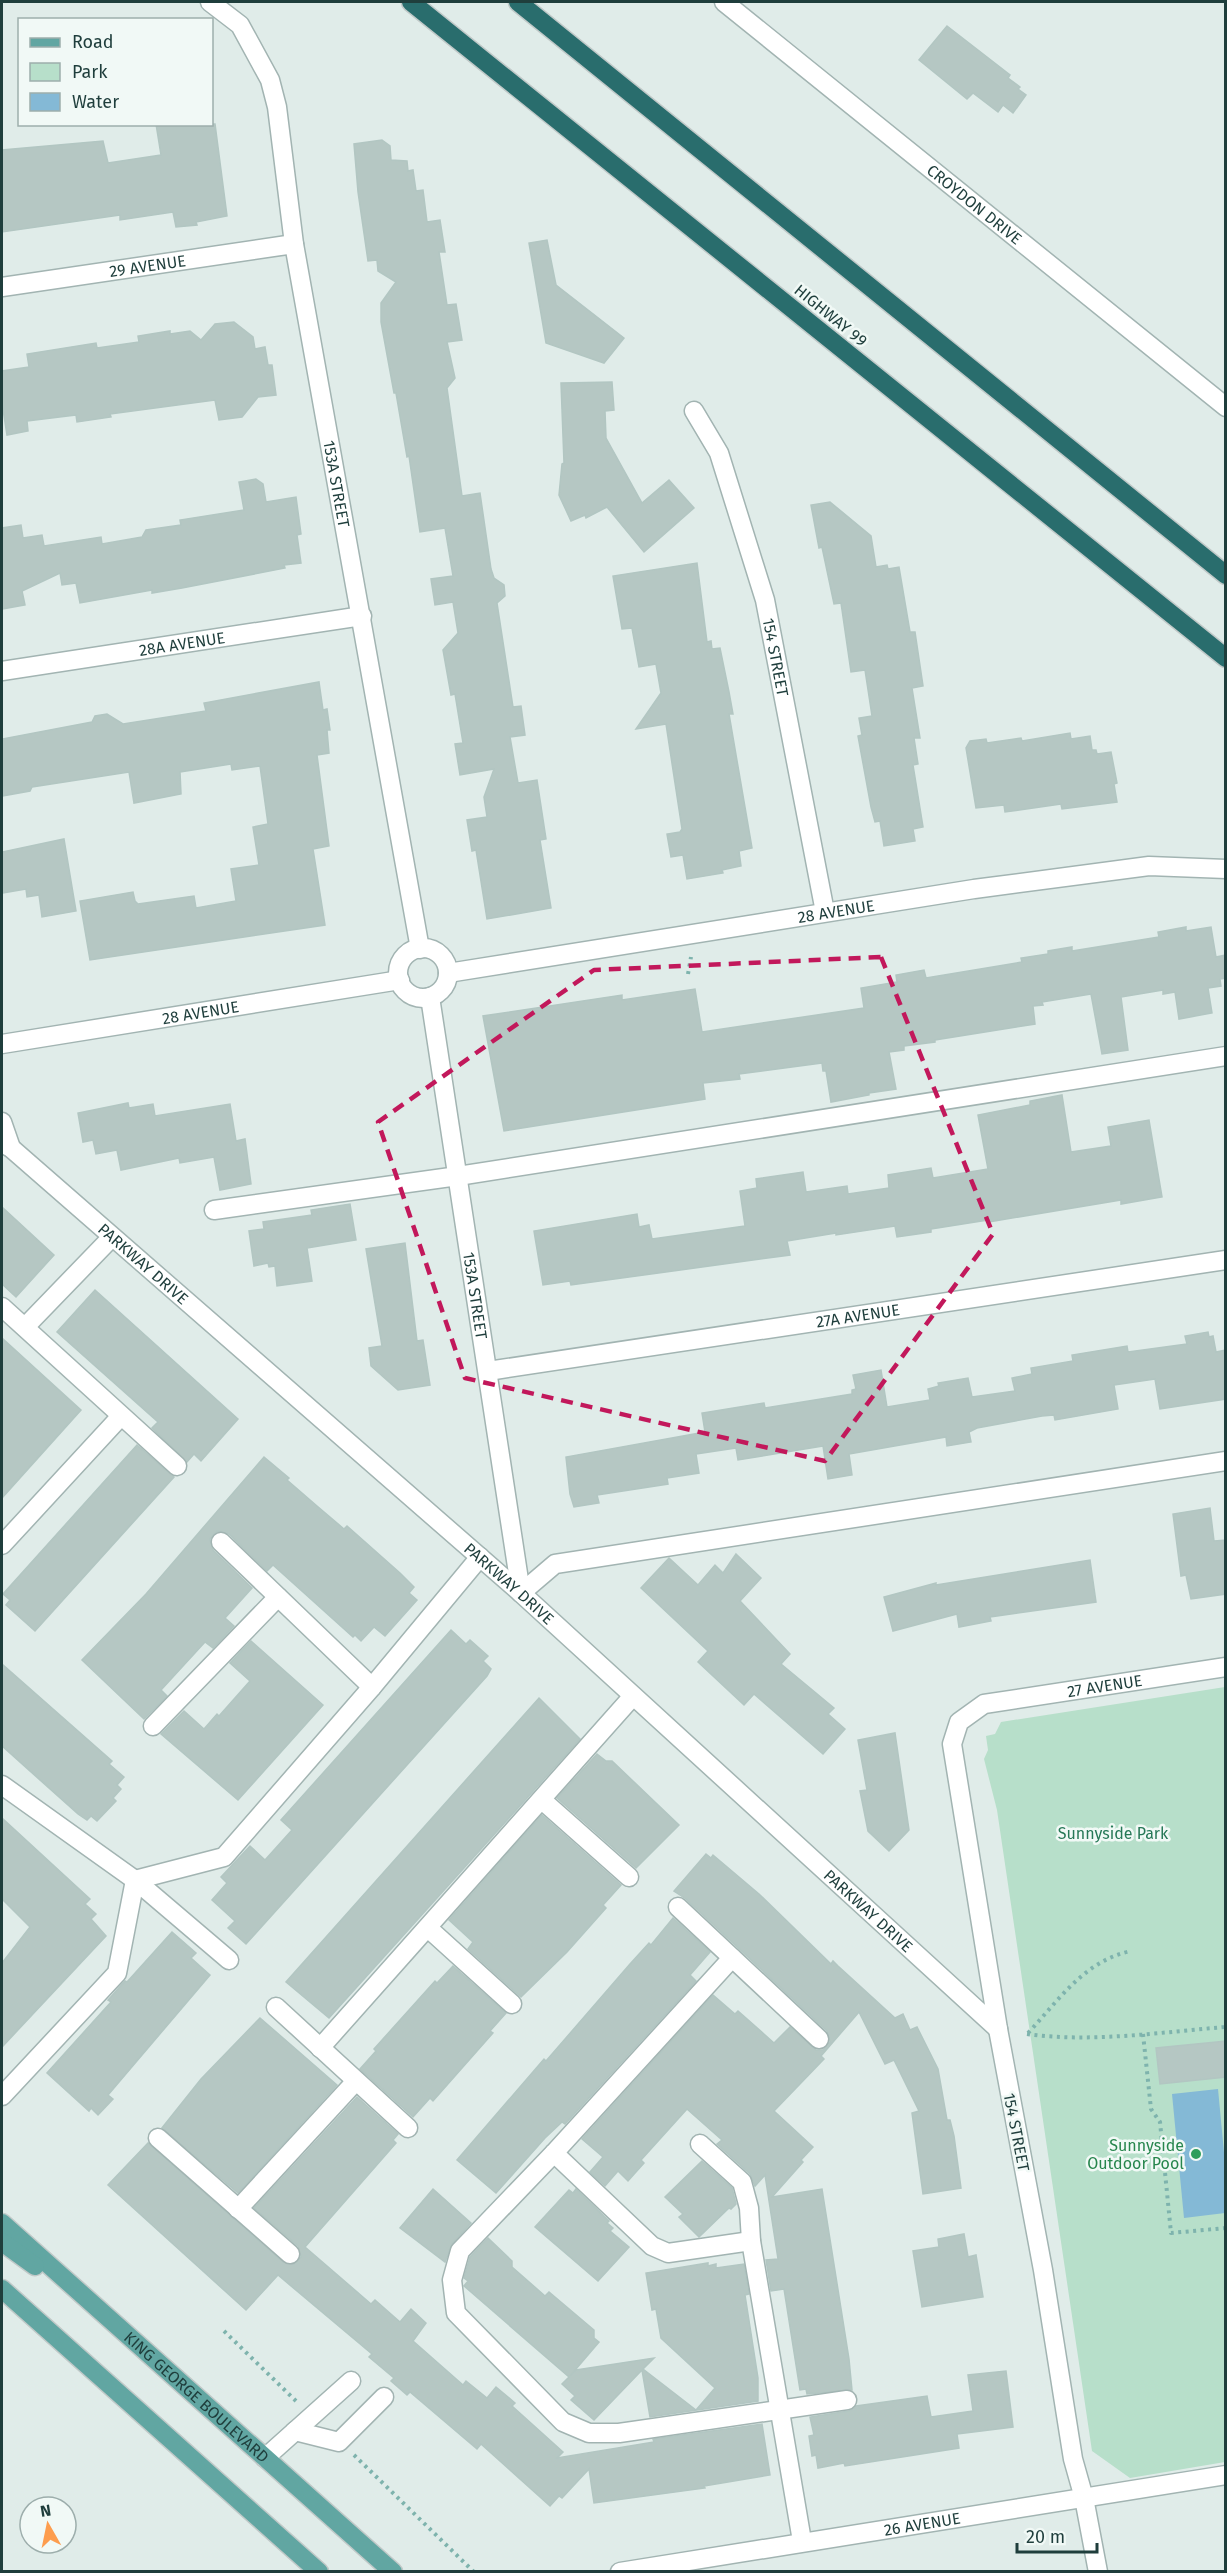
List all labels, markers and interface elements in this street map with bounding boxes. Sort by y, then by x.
legend [18,18,213,126]
text: Road [72,31,114,53]
text: Park [72,61,108,83]
text: Water [72,91,119,113]
street label: CROYDON DRIVE [923,161,1026,249]
street label: 29 AVENUE [108,251,187,281]
street label: HIGHWAY 99 [791,280,871,350]
street label: 153A STREET [319,439,354,530]
street label: 154 STREET [759,616,792,699]
street label: 28A AVENUE [138,628,226,660]
street label: 28 AVENUE [796,896,876,927]
street label: 28 AVENUE [161,997,240,1028]
street label: PARKWAY DRIVE [94,1219,192,1308]
street label: 153A STREET [459,1251,491,1341]
street label: 27A AVENUE [815,1300,901,1332]
street label: PARKWAY DRIVE [460,1539,558,1628]
street label: 27 AVENUE [1066,1671,1144,1701]
park label: Sunnyside Park [1058,1824,1169,1843]
street label: PARKWAY DRIVE [820,1866,917,1956]
street label: 154 STREET [1000,2091,1034,2174]
place label: Sunnyside Outdoor Pool [1087,2136,1184,2173]
marker: Sunnyside Outdoor Pool [1189,2147,1203,2161]
street label: KING GEORGE BOULEVARD [120,2328,273,2467]
north arrow [18,2495,78,2555]
text: N [39,2500,52,2521]
street label: 26 AVENUE [883,2509,962,2540]
scale bar [1017,2516,1096,2554]
text: 20 m [1026,2526,1065,2548]

